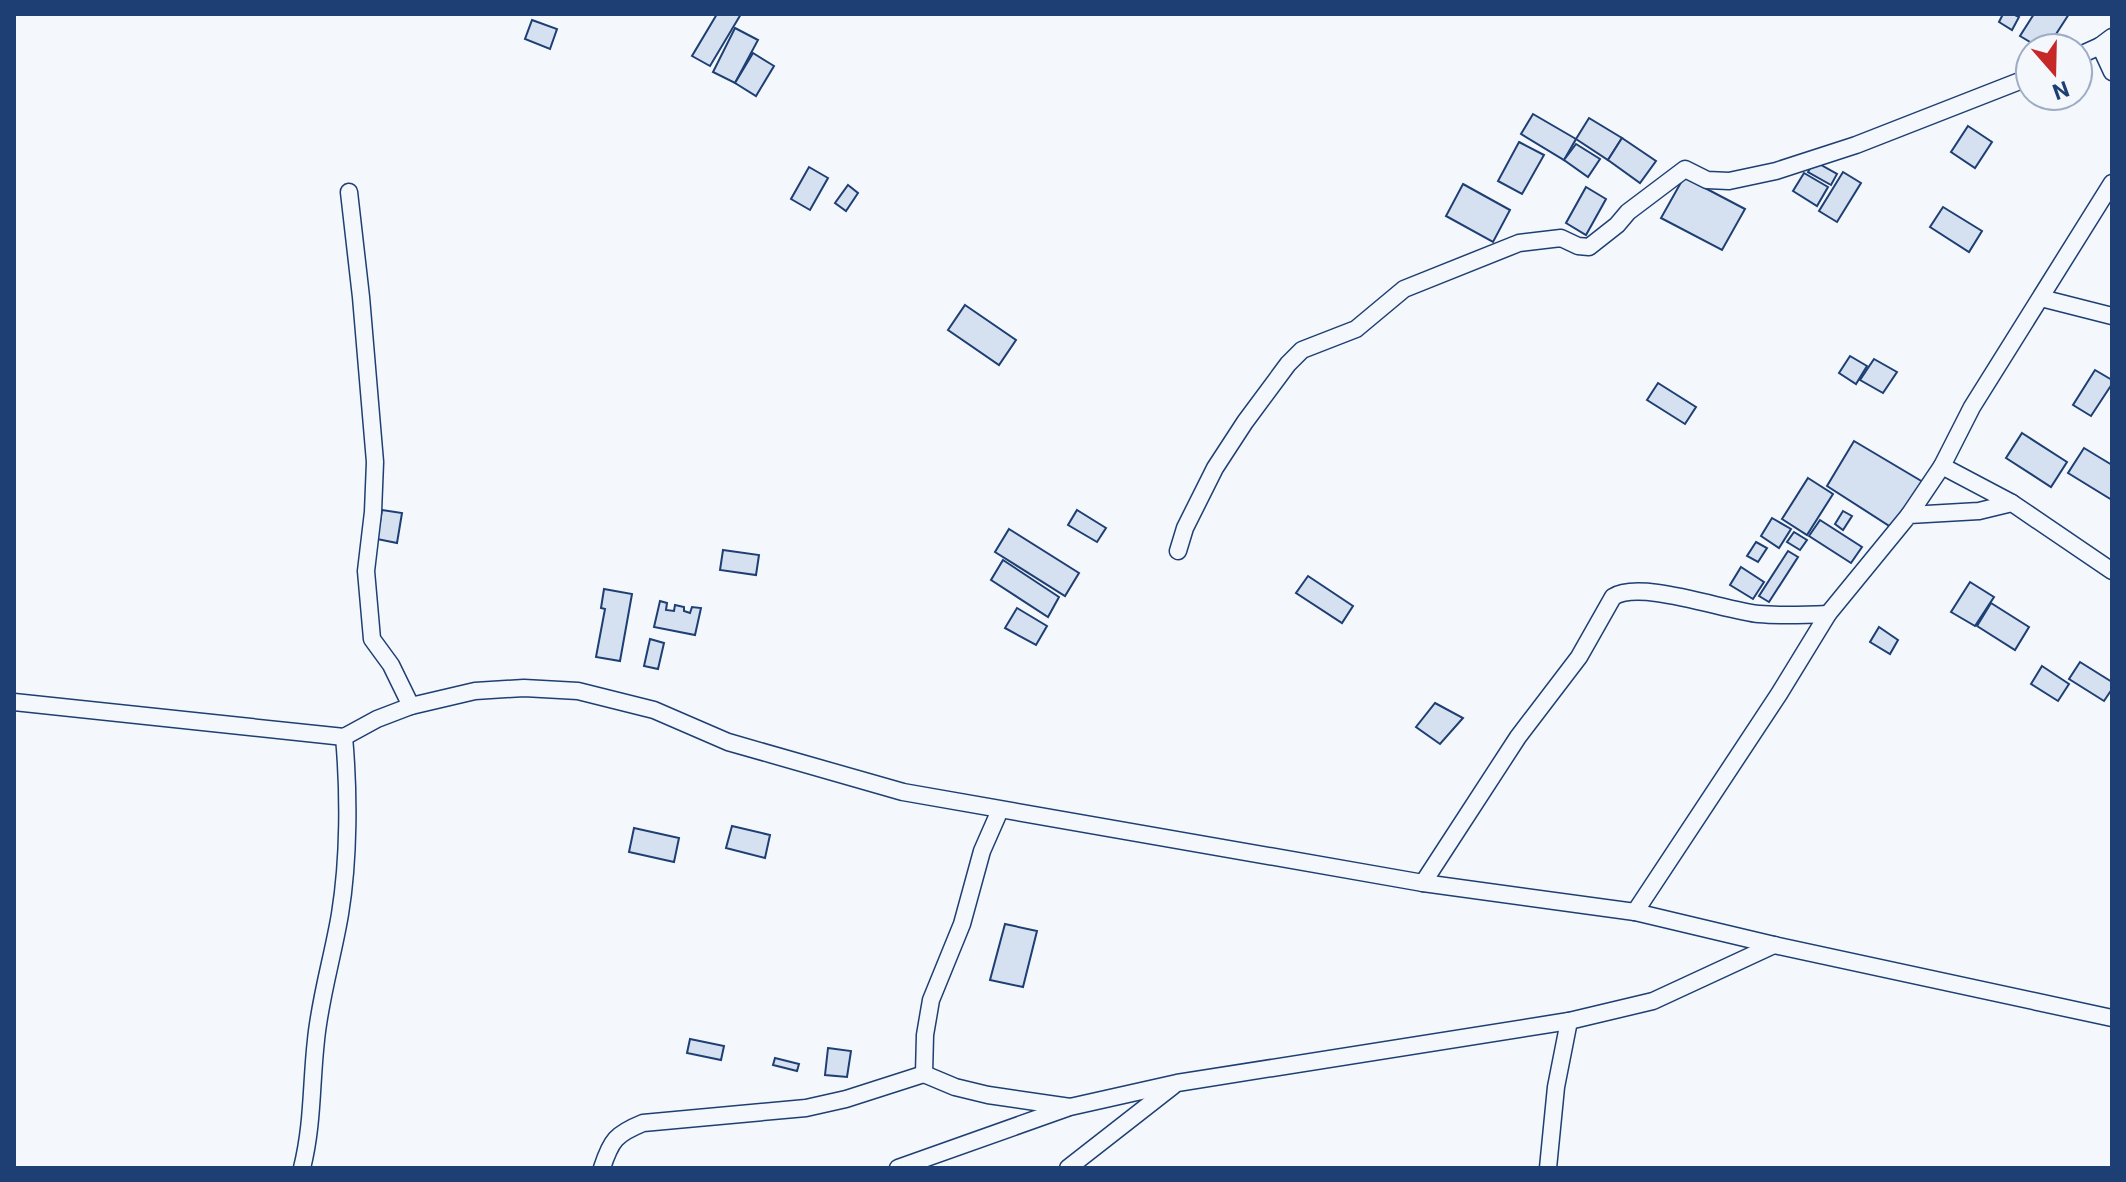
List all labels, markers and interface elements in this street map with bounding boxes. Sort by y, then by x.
north arrow [2014,32,2094,112]
text: N [2049,76,2072,105]

